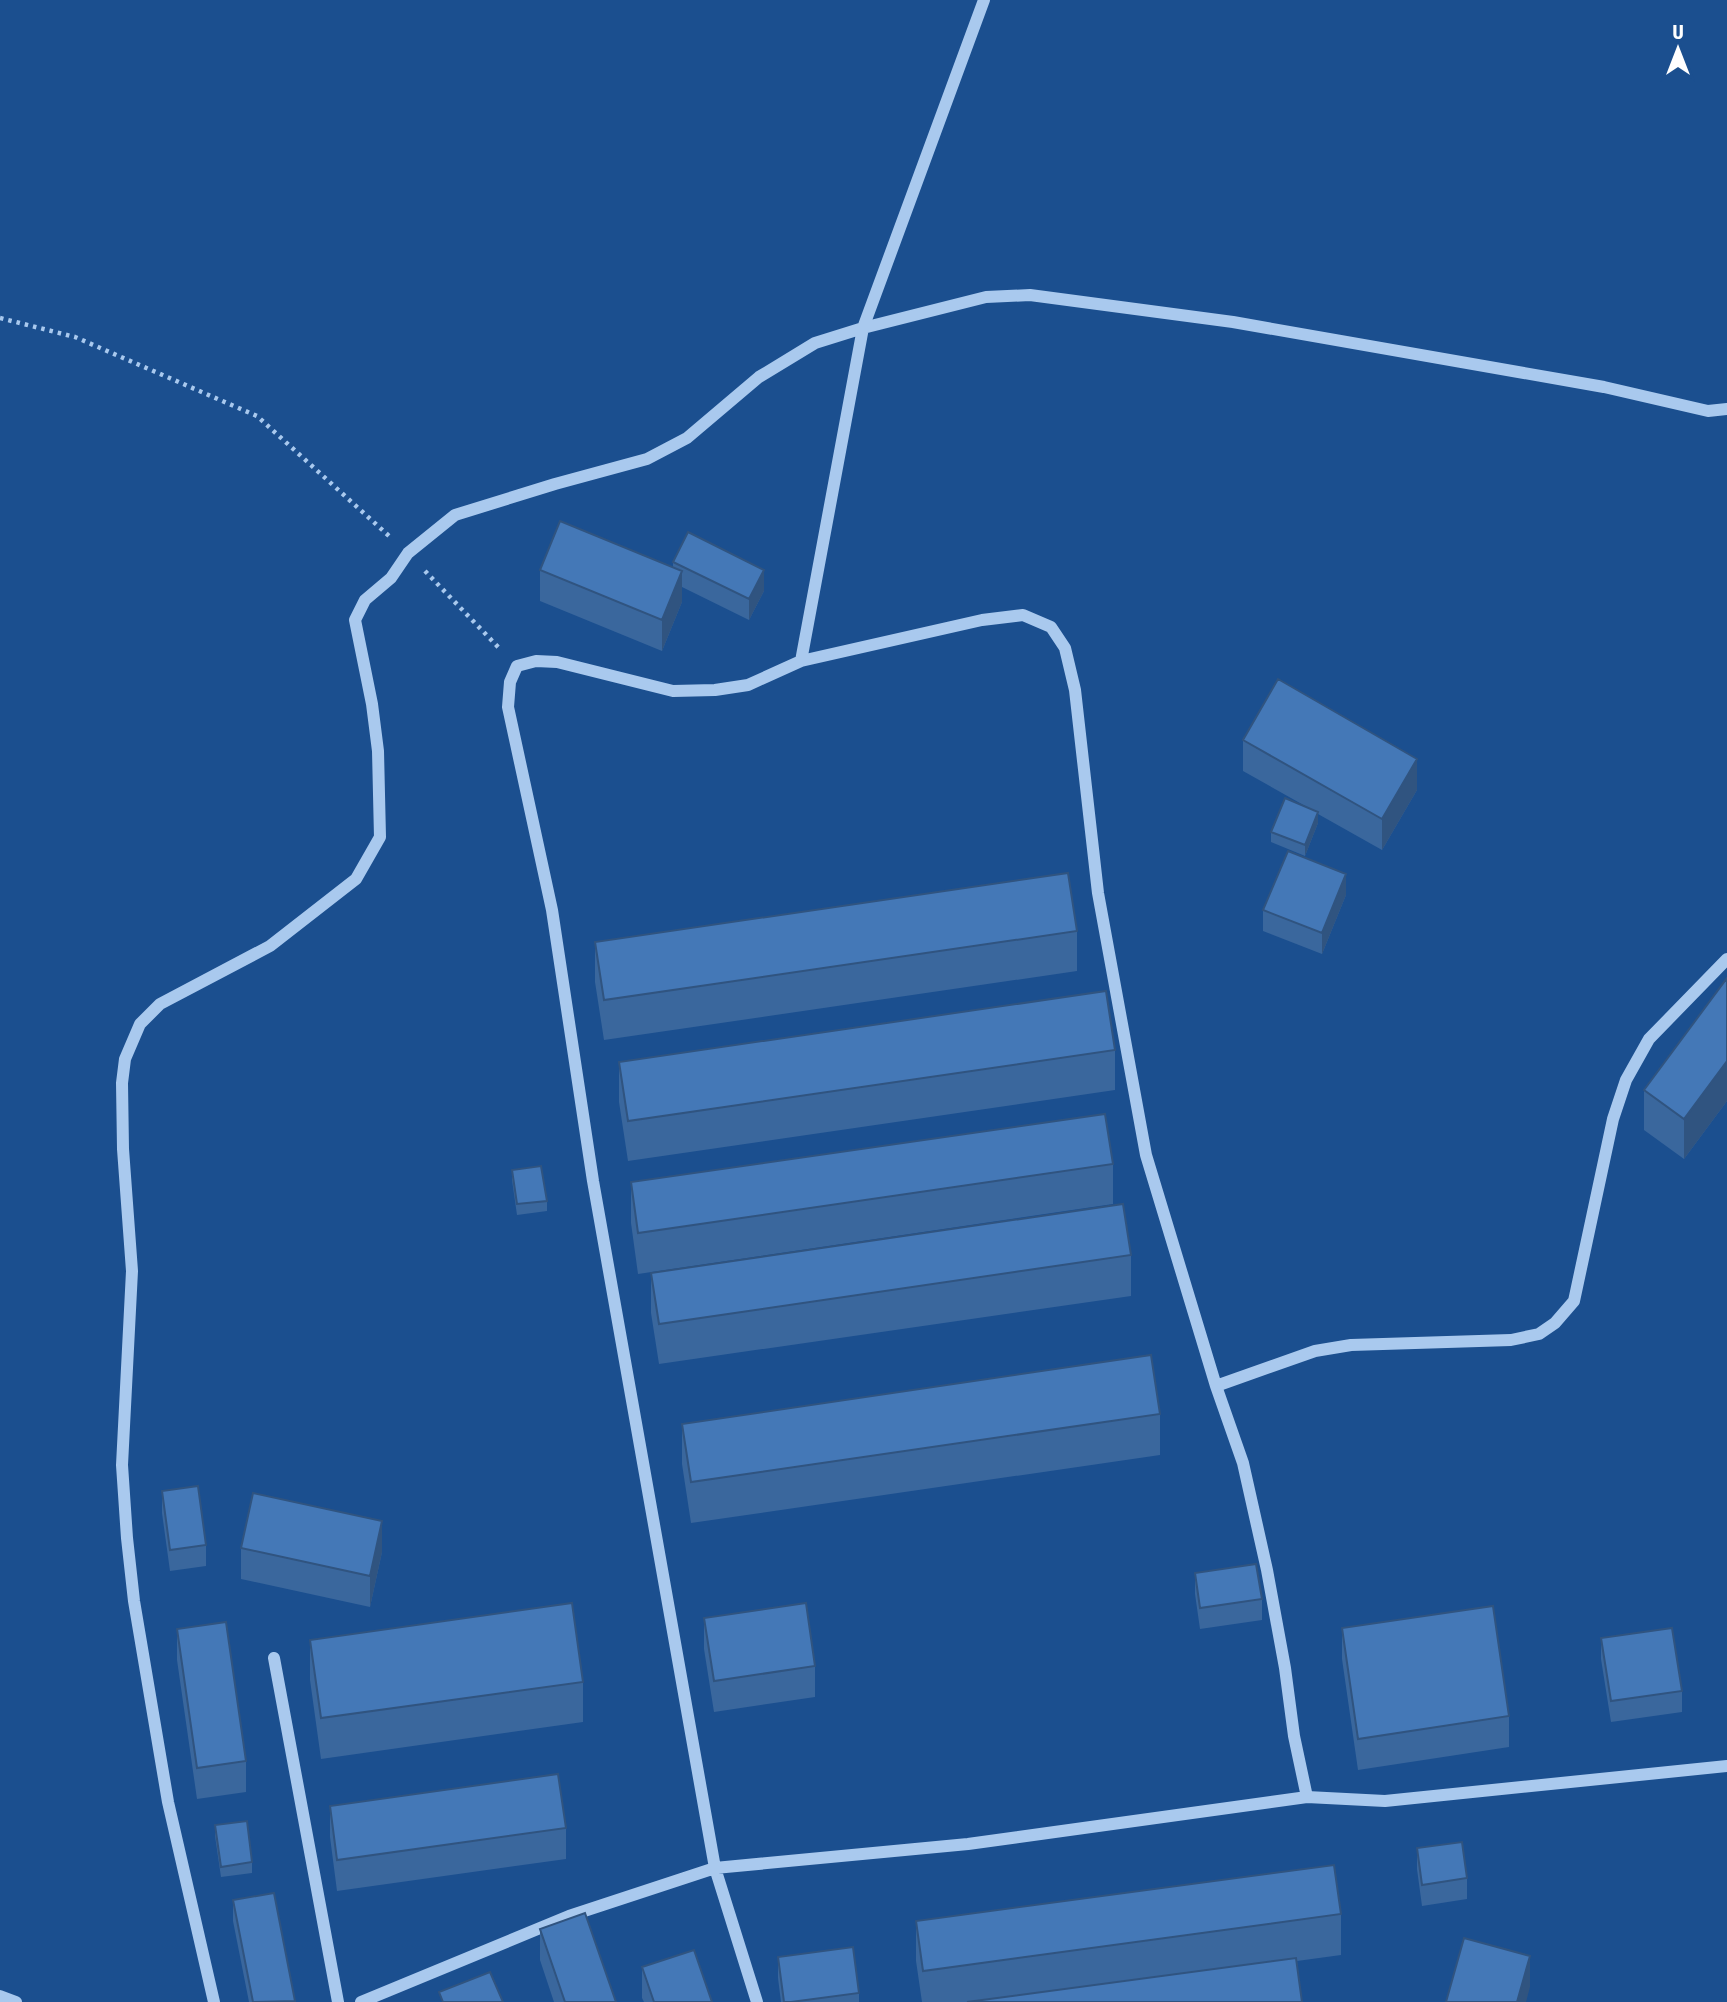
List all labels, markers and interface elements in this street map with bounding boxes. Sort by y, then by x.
north arrow [1643,14,1713,84]
text: U [1672,21,1684,44]

